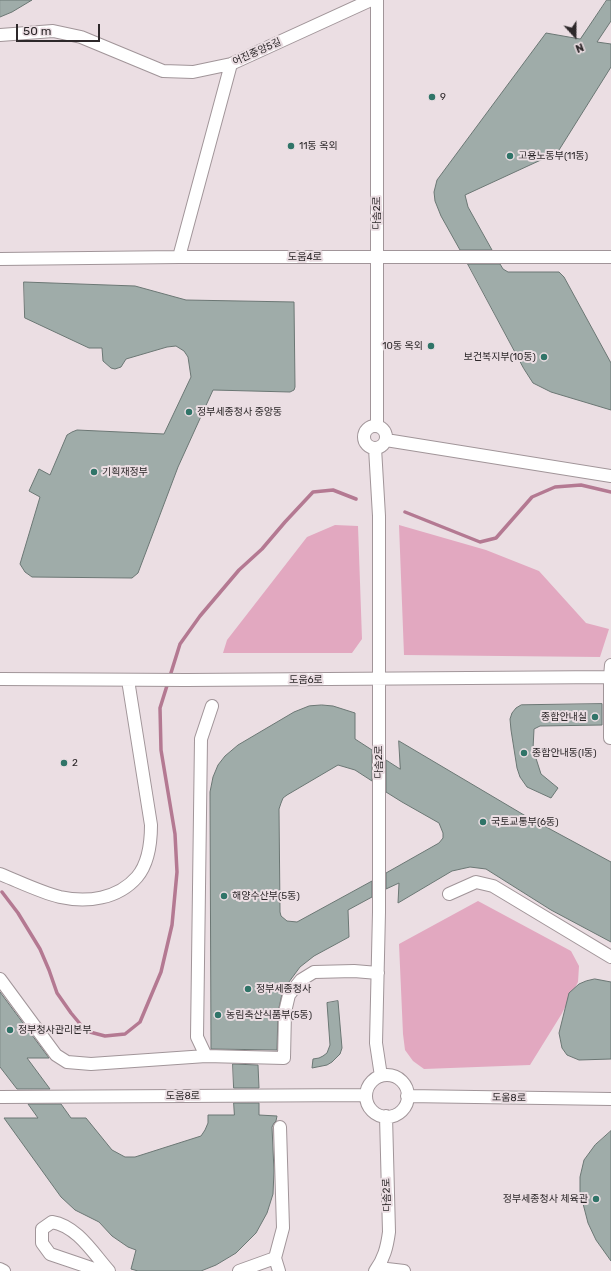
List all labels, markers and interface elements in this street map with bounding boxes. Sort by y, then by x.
scale bar [18,16,102,42]
north arrow [555,16,595,56]
text: 50 m [23,24,51,38]
street label: 어진중앙5길 [231,36,283,68]
text: N [573,40,586,55]
place label: 9 [440,91,446,103]
marker: 9 [427,92,437,102]
place label: 11동 옥외 [299,140,338,152]
marker: 11동 옥외 [286,141,296,151]
place label: 고용노동부(11동) [518,150,588,162]
marker: 고용노동부(11동) [505,151,515,161]
street label: 다솜2로 [371,196,383,230]
street label: 도움4로 [288,251,322,263]
place label: 10동 옥외 [382,340,423,352]
marker: 10동 옥외 [426,341,436,351]
place label: 보건복지부(10동) [464,351,536,363]
marker: 보건복지부(10동) [539,352,549,362]
place label: 정부세종청사 중앙동 [197,406,282,418]
marker: 정부세종청사 중앙동 [184,407,194,417]
place label: 기획재정부 [102,466,148,478]
marker: 기획재정부 [89,467,99,477]
street label: 도움6로 [289,674,323,686]
place label: 종합안내실 [541,711,587,723]
marker: 종합안내실 [590,712,600,722]
street label: 다솜2로 [373,745,385,779]
place label: 종합안내동(I동) [532,747,597,759]
marker: 종합안내동(I동) [519,748,529,758]
place label: 2 [72,757,78,769]
marker: 2 [59,758,69,768]
place label: 국토교통부(6동) [491,816,559,828]
marker: 국토교통부(6동) [478,817,488,827]
place label: 해양수산부(5동) [232,890,300,902]
marker: 해양수산부(5동) [219,891,229,901]
place label: 정부세종청사 [256,983,311,995]
marker: 정부세종청사 [243,984,253,994]
place label: 농림축산식품부(5동) [226,1009,312,1021]
marker: 농림축산식품부(5동) [213,1010,223,1020]
place label: 정부청사관리본부 [18,1024,92,1036]
marker: 정부청사관리본부 [5,1025,15,1035]
street label: 도움8로 [166,1090,200,1102]
street label: 도움8로 [492,1092,526,1104]
street label: 다솜2로 [380,1178,394,1212]
place label: 정부세종청사 체육관 [503,1193,588,1205]
marker: 정부세종청사 체육관 [591,1194,601,1204]

